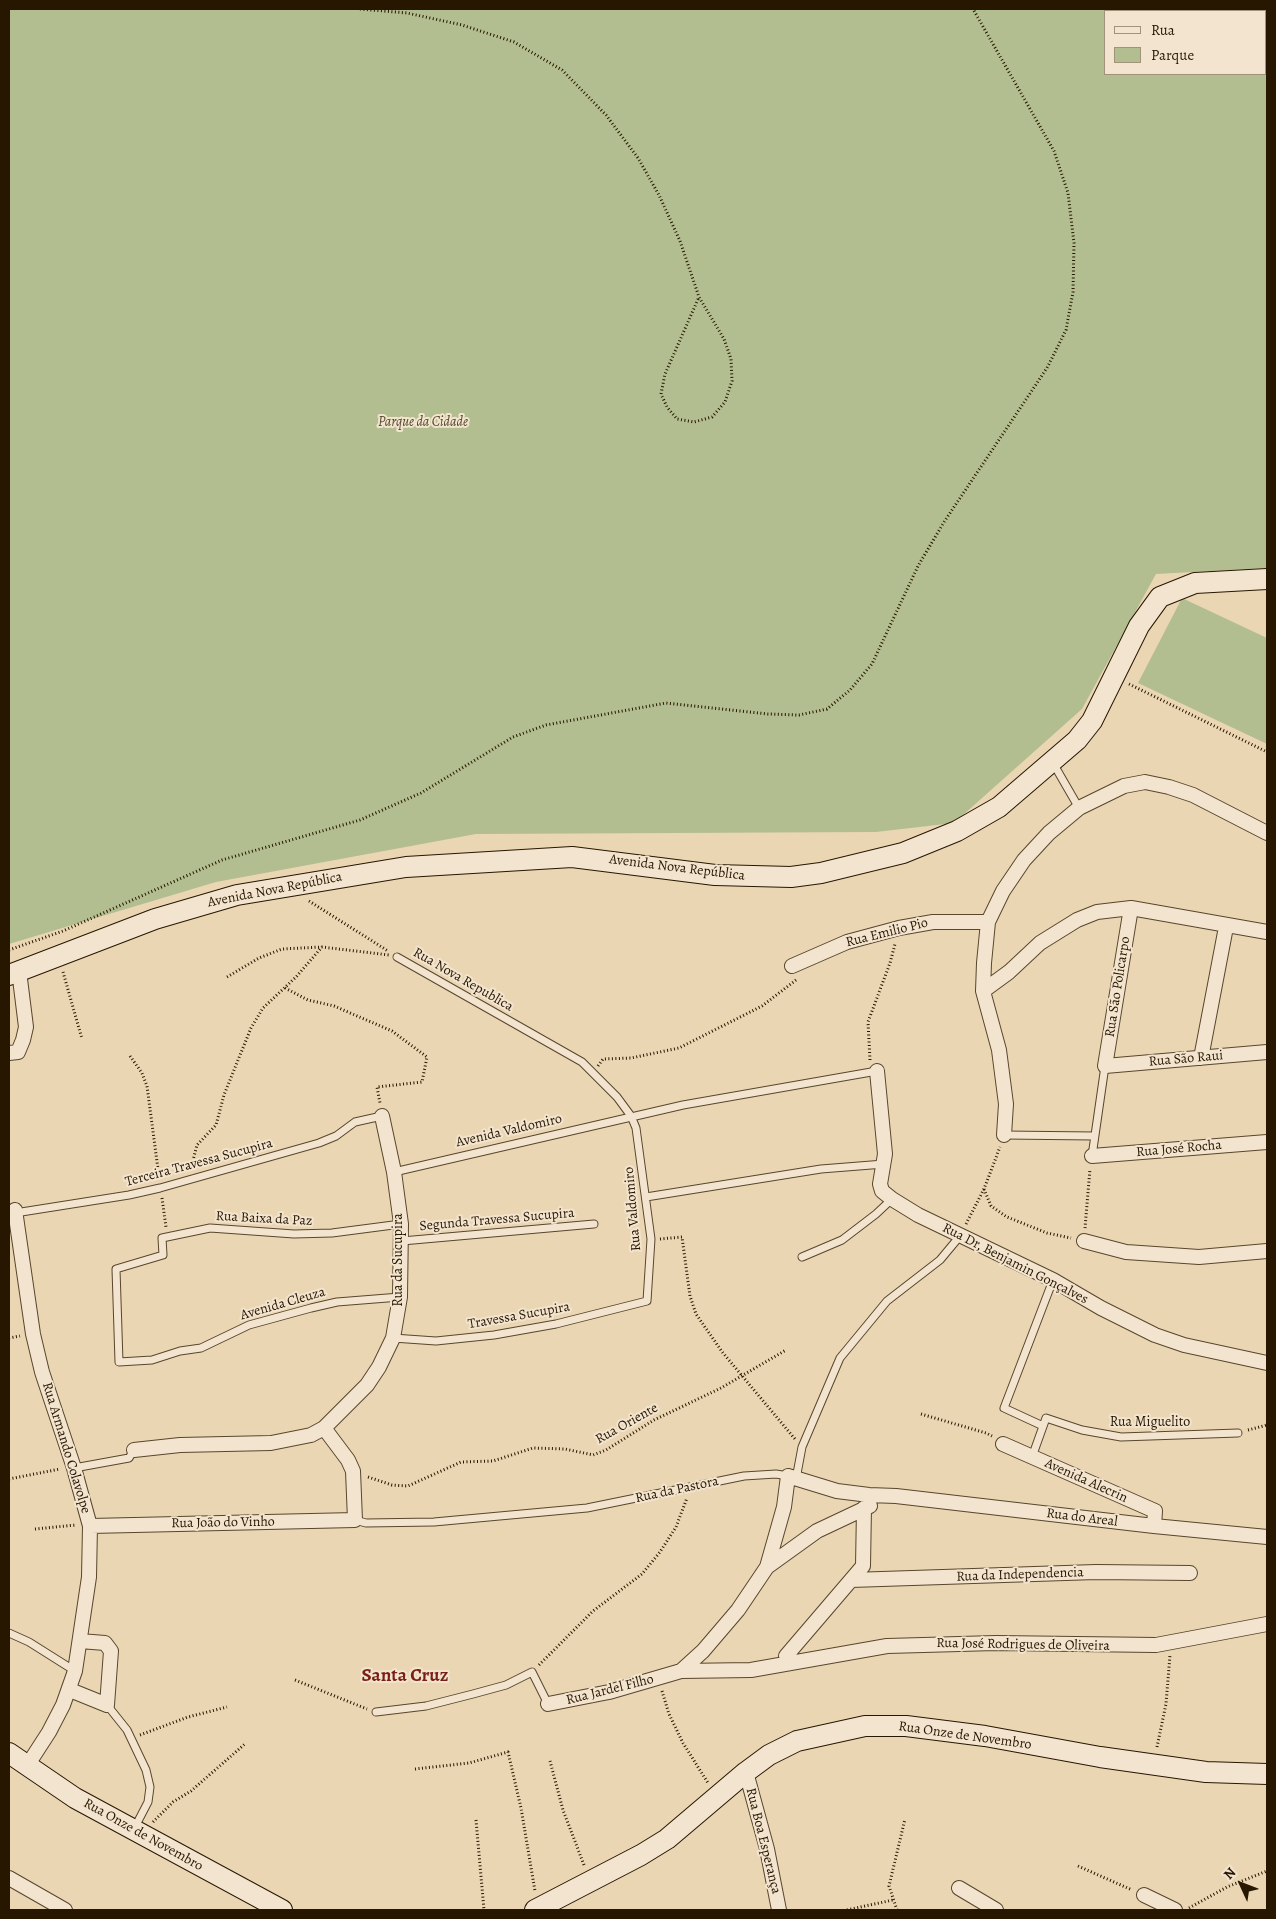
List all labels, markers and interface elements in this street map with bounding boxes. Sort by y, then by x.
legend [1104,10,1266,75]
text: Rua [1151,20,1175,40]
text: Parque [1151,45,1194,65]
park label: Parque da Cidade [378,415,468,431]
street label: Avenida Nova República [608,851,746,885]
street label: Avenida Nova República [206,869,344,911]
street label: Rua Emilio Pio [844,915,930,951]
street label: Rua São Policarpo [1102,935,1134,1039]
street label: Rua Nova Republica [410,944,516,1016]
street label: Rua São Raui [1148,1047,1224,1071]
street label: Avenida Valdomiro [454,1111,564,1151]
street label: Terceira Travessa Sucupira [123,1135,275,1191]
street label: Rua José Rocha [1136,1137,1222,1161]
street label: Rua Valdomiro [621,1166,645,1252]
street label: Segunda Travessa Sucupira [419,1205,575,1235]
street label: Rua Baixa da Paz [215,1208,313,1230]
street label: Rua da Sucupira [391,1213,407,1307]
street label: Rua Dr, Benjamin Gonçalves [939,1220,1091,1308]
street label: Avenida Cleuza [239,1284,327,1324]
street label: Travessa Sucupira [467,1299,571,1333]
street label: Rua Armando Colavolpe [38,1380,94,1516]
street label: Rua Oriente [593,1400,661,1448]
street label: Rua Miguelito [1110,1415,1190,1431]
street label: Avenida Alecrin [1042,1455,1130,1507]
street label: Rua da Pastora [634,1473,720,1507]
street label: Rua do Areal [1045,1505,1119,1531]
street label: Rua João do Vinho [171,1514,275,1532]
street label: Rua da Independencia [956,1564,1084,1586]
street label: Rua José Rodrigues de Oliveira [936,1635,1110,1655]
district label: Santa Cruz [362,1665,448,1687]
street label: Rua Jardel Filho [565,1671,655,1709]
street label: Rua Onze de Novembro [897,1718,1033,1754]
street label: Rua Boa Esperança [742,1786,784,1896]
street label: Rua Onze de Novembro [80,1795,206,1875]
north arrow [1216,1859,1266,1909]
text: N [1219,1863,1240,1884]

